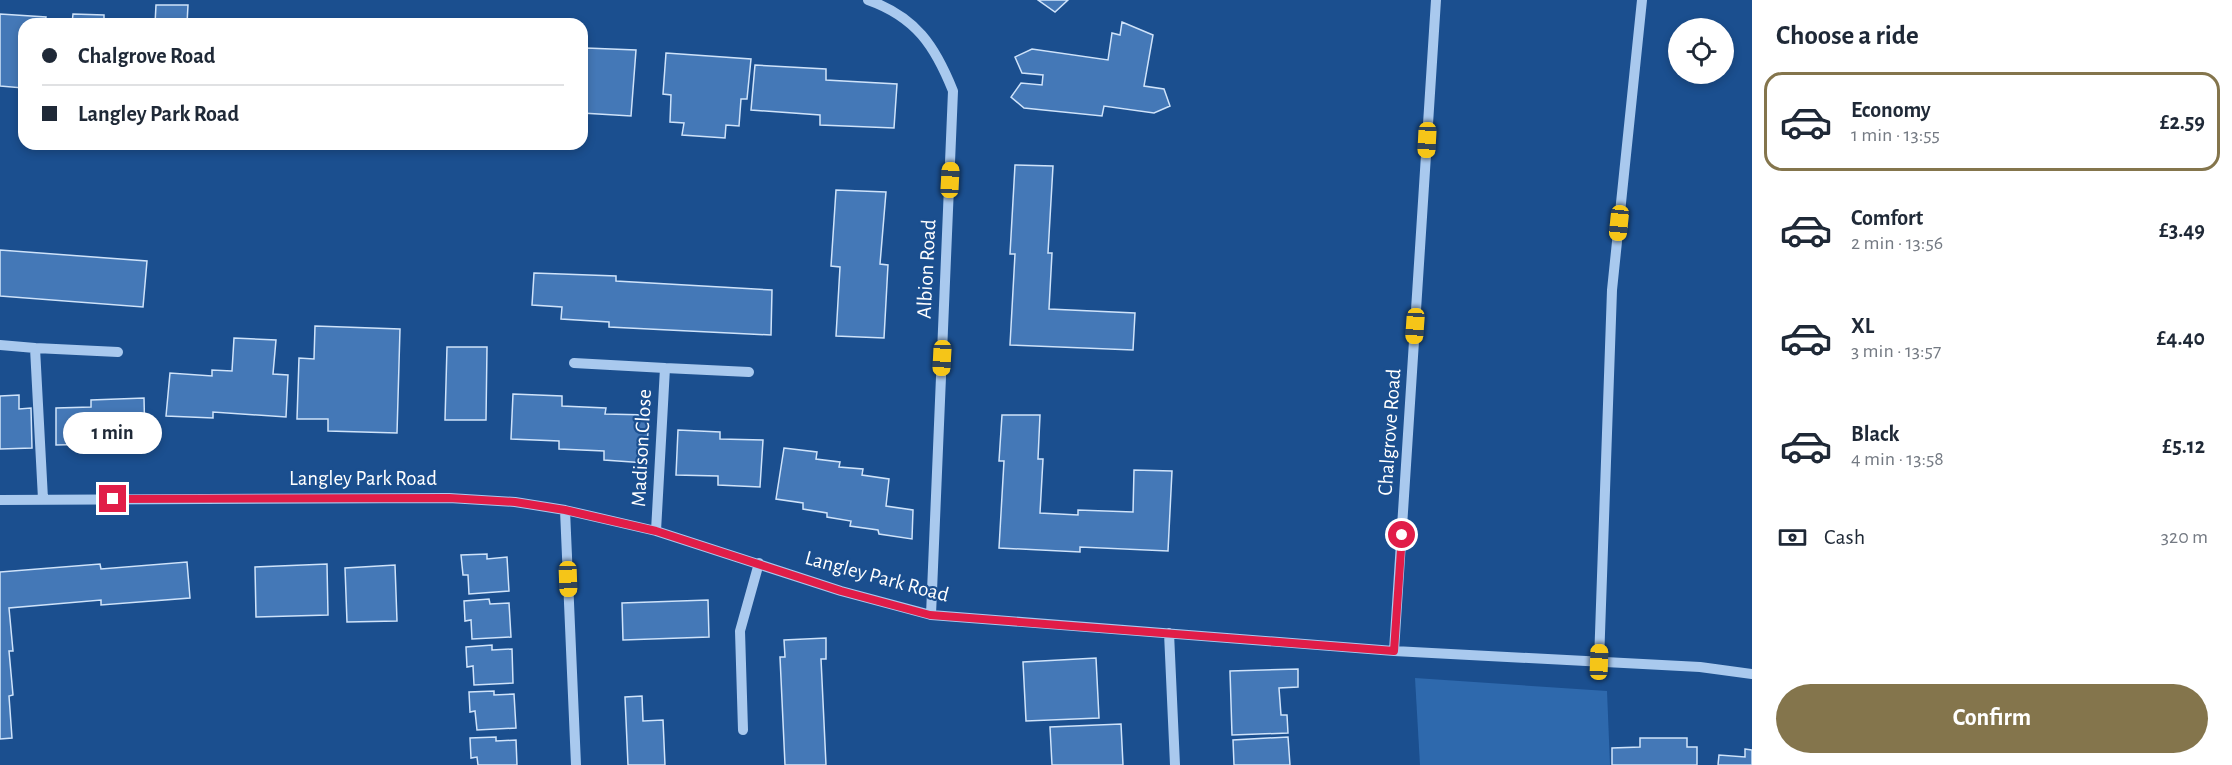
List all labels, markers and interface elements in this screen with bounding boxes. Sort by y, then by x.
map controls [1668,18,1734,84]
button: locate [1668,18,1734,84]
text: Choose a ride [1776,22,1919,49]
text: Chalgrove Road [78,45,215,67]
icon: car [1779,95,1833,149]
text: Economy [1851,99,1931,121]
text: Langley Park Road [78,103,239,125]
text: £2.59 [2160,111,2205,133]
car [1417,122,1437,158]
text: 1 min · 13:55 [1851,125,1940,145]
car [940,162,960,198]
icon: car [1779,203,1833,257]
car [1608,204,1630,242]
text: Comfort [1851,207,1923,229]
street label: Albion Road [913,219,940,319]
text: £3.49 [2159,219,2205,241]
text: 2 min · 13:56 [1851,233,1943,253]
car [1405,307,1425,345]
icon: car [1779,311,1833,365]
text: XL [1851,315,1874,337]
text: £4.40 [2157,327,2205,349]
car [932,340,952,376]
text: 3 min · 13:57 [1851,341,1941,361]
street label: Chalgrove Road [1375,368,1404,496]
street label: Madison Close [628,389,655,508]
callout: 1 min [63,412,162,454]
icon: car [1779,419,1833,473]
text: 1 min [91,423,134,443]
text: Black [1851,423,1899,445]
text: £5.12 [2162,435,2205,457]
text: 4 min · 13:58 [1851,449,1944,469]
street label: Langley Park Road [289,468,437,489]
route end [99,485,126,512]
route start [1388,521,1415,548]
icon: cash [1776,521,1809,554]
text: Cash [1824,526,1865,548]
text: 320 m [2161,527,2208,547]
street label: Langley Park Road [803,547,951,606]
car [558,561,578,597]
car [1589,644,1609,680]
button: Confirm [1776,684,2208,753]

